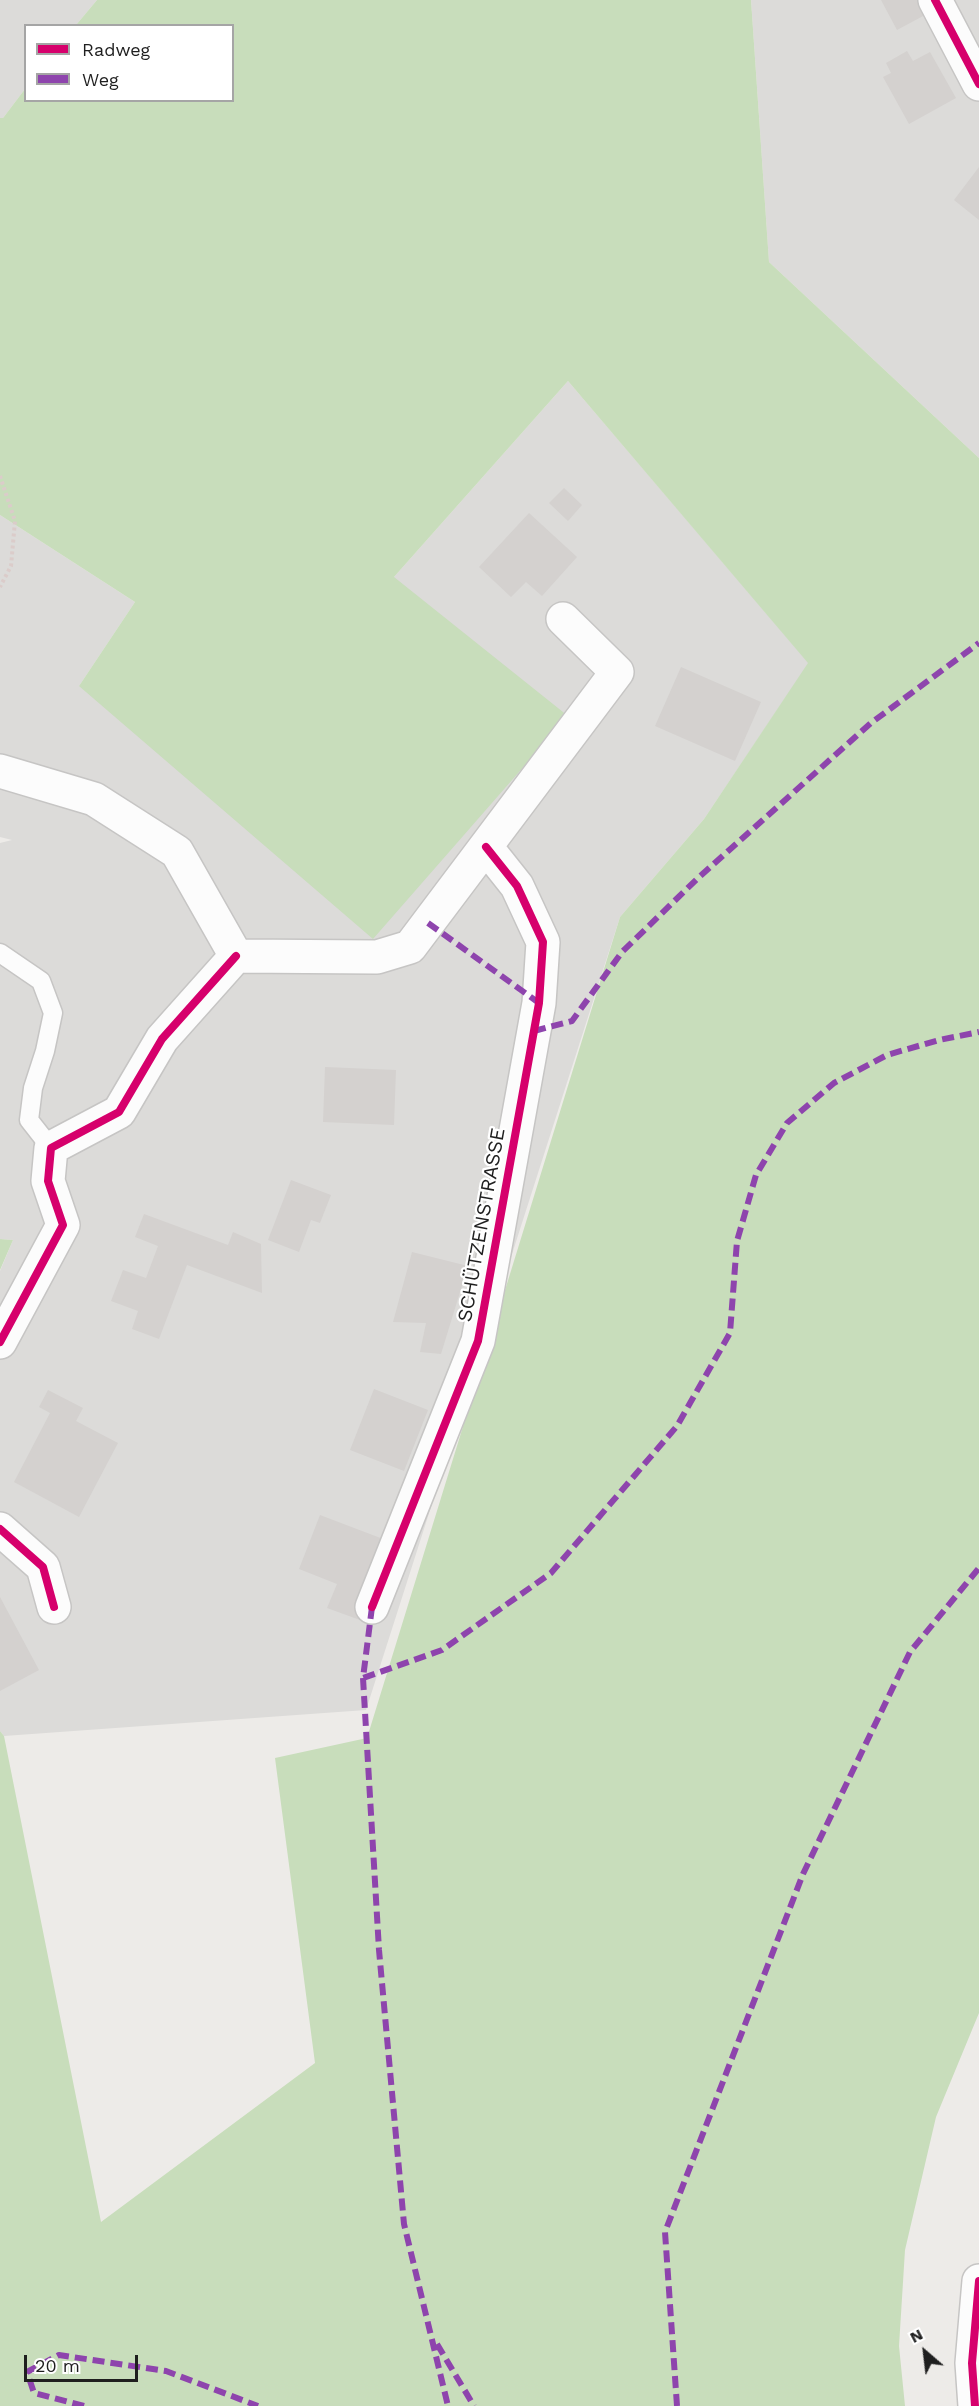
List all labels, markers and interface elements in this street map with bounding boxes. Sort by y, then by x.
legend [24,24,234,102]
text: Radweg [82,39,150,60]
text: Weg [82,69,119,90]
street label: SCHÜTZENSTRASSE [453,1126,511,1324]
north arrow [895,2322,955,2382]
text: N [907,2324,926,2347]
scale bar [27,2343,141,2381]
text: 20 m [35,2355,80,2376]

